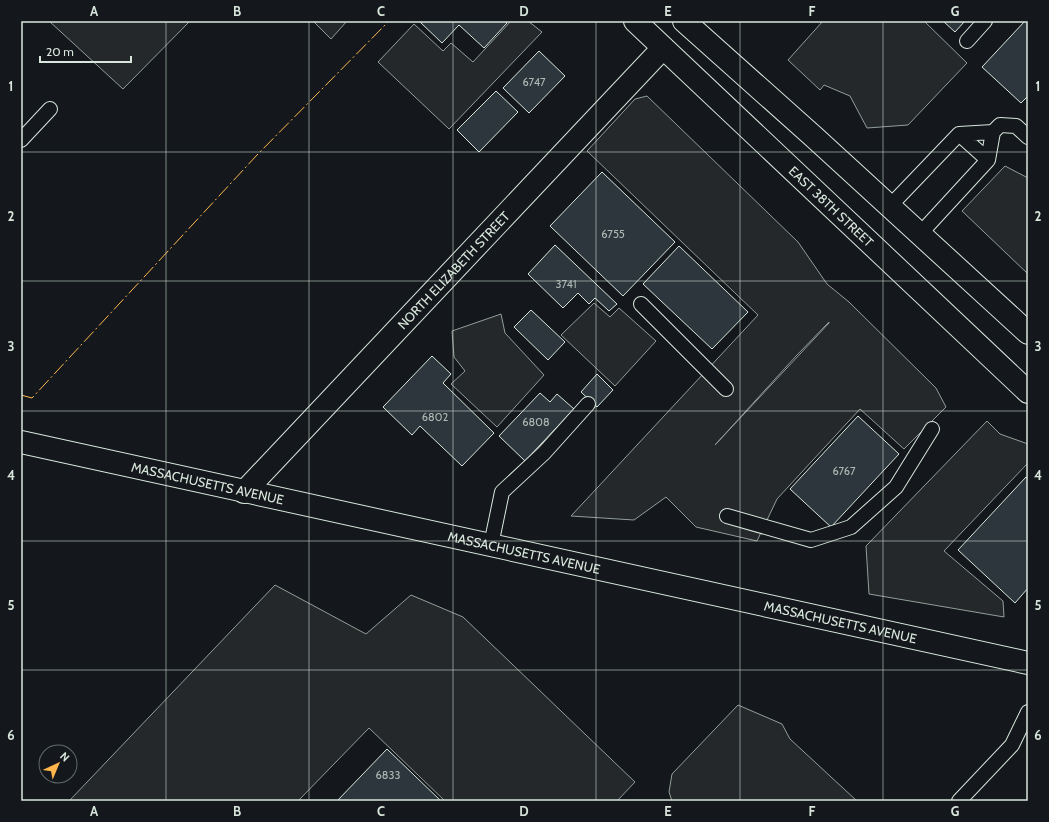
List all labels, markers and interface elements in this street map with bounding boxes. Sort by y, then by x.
text: A [90,3,99,19]
text: B [233,3,241,19]
text: C [377,3,385,19]
text: D [519,3,529,19]
text: E [664,3,672,19]
text: F [809,3,816,19]
text: G [951,3,960,19]
scale bar [40,38,131,64]
text: 20 m [46,44,74,59]
house number: 6747 [522,75,546,89]
text: 1 [9,78,13,94]
text: 1 [1036,78,1040,94]
street label: EAST 38TH STREET [786,163,877,250]
text: 2 [8,208,15,224]
street label: NORTH ELIZABETH STREET [394,208,513,332]
text: 2 [1035,208,1042,224]
house number: 6755 [601,227,625,241]
house number: 3741 [555,277,577,291]
text: 3 [7,338,15,354]
text: 3 [1034,338,1042,354]
house number: 6802 [422,410,448,424]
house number: 6808 [522,415,550,429]
street label: MASSACHUSETTS AVENUE [130,458,285,507]
house number: 6767 [832,464,856,478]
text: 4 [7,467,15,483]
text: 4 [1034,467,1042,483]
street label: MASSACHUSETTS AVENUE [446,528,602,577]
text: 5 [8,597,15,613]
street label: MASSACHUSETTS AVENUE [763,597,918,646]
text: 5 [1035,597,1042,613]
text: 6 [7,727,15,743]
text: 6 [1034,727,1042,743]
north arrow [38,744,78,784]
text: N [57,749,73,765]
house number: 6833 [376,768,400,782]
text: A [90,803,99,819]
text: B [233,803,241,819]
text: C [377,803,385,819]
text: D [519,803,529,819]
text: E [664,803,672,819]
text: F [809,803,816,819]
text: G [951,803,960,819]

